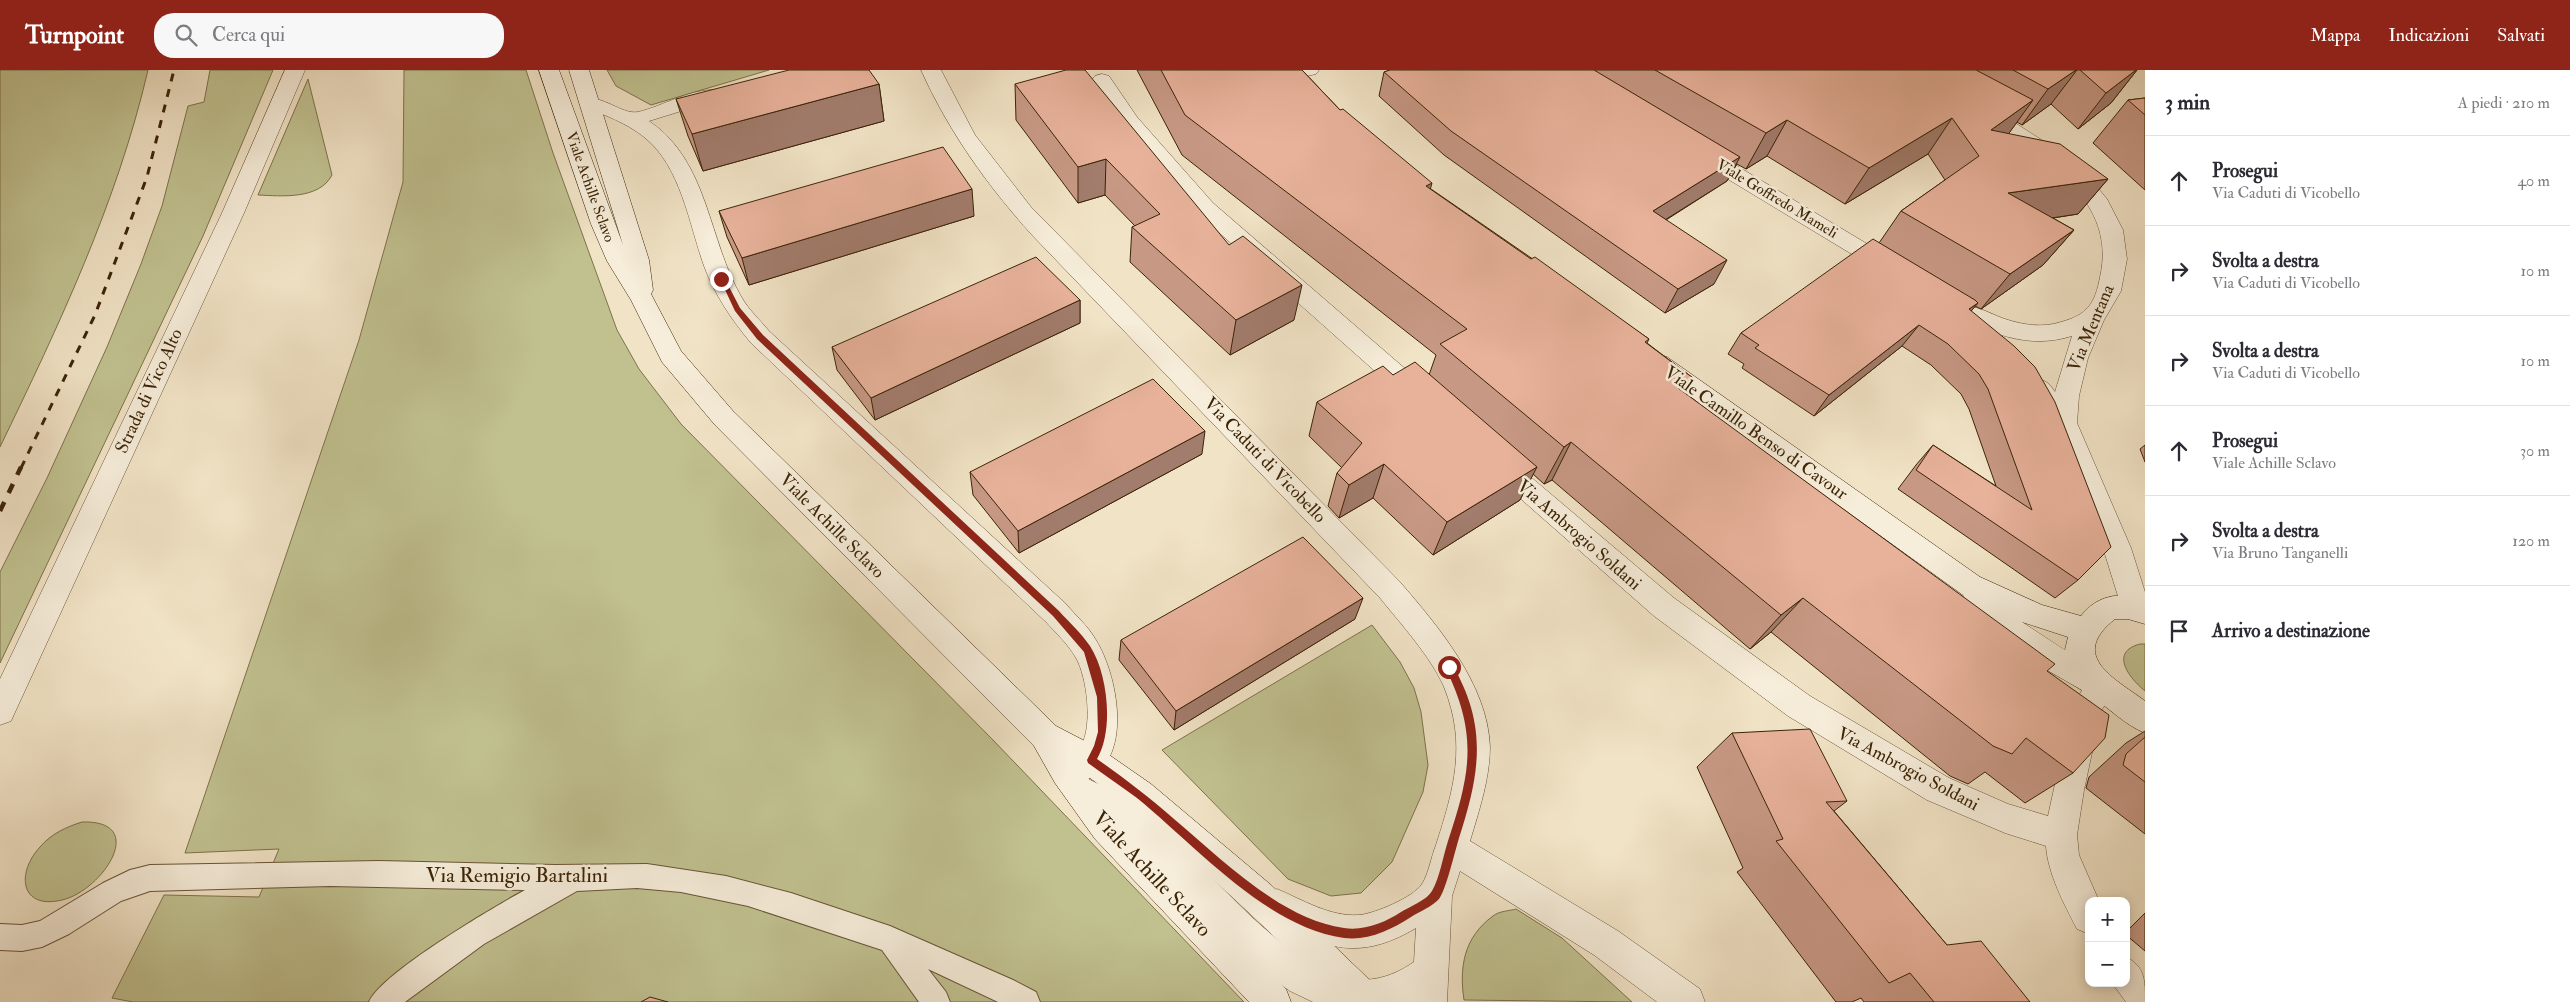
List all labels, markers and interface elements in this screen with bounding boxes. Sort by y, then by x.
search box [154,13,504,58]
text: Turnpoint [25,20,124,51]
icon: search [172,21,200,49]
text: Cerca qui [212,23,285,47]
text: Mappa [2310,24,2360,47]
text: Indicazioni [2388,24,2469,47]
text: Salvati [2497,24,2545,47]
text: 3 min [2165,89,2210,116]
text: A piedi · 210 m [2458,93,2550,113]
street label: Viale Achille Sclavo [561,129,619,245]
street label: Viale Goffredo Mameli [1713,155,1841,243]
text: Prosegui [2212,159,2278,183]
icon: ahead [2165,167,2193,195]
text: 40 m [2517,171,2550,191]
text: Via Caduti di Vicobello [2212,183,2360,203]
text: Svolta a destra [2212,249,2319,273]
icon: right [2165,257,2193,285]
text: 10 m [2520,261,2550,281]
route end [710,268,733,291]
text: Via Caduti di Vicobello [2212,273,2360,293]
street label: Via Mentana [2062,280,2120,375]
street label: Strada di Vico Alto [110,325,188,457]
text: Svolta a destra [2212,339,2319,363]
icon: right [2165,347,2193,375]
text: 10 m [2520,351,2550,371]
street label: Viale Camillo Benso di Cavour [1660,361,1852,505]
text: Via Caduti di Vicobello [2212,363,2360,383]
street label: Via Caduti di Vicobello [1199,392,1331,528]
text: Prosegui [2212,429,2278,453]
icon: ahead [2165,437,2193,465]
text: 30 m [2520,441,2550,461]
text: Viale Achille Sclavo [2212,453,2336,473]
street label: Viale Achille Sclavo [775,469,890,584]
street label: Via Ambrogio Soldani [1512,475,1646,595]
text: Svolta a destra [2212,519,2319,543]
icon: right [2165,527,2193,555]
text: 120 m [2512,531,2550,551]
text: Via Bruno Tanganelli [2212,543,2348,563]
icon: arrive [2165,617,2193,645]
text: Arrivo a destinazione [2212,619,2370,643]
route start [1438,656,1461,679]
street label: Via Ambrogio Soldani [1833,722,1983,816]
street label: Viale Achille Sclavo [1087,805,1217,943]
street label: Via Remigio Bartalini [426,862,609,889]
map controls [2085,897,2130,987]
button: + [2085,897,2130,942]
button: − [2085,942,2130,987]

